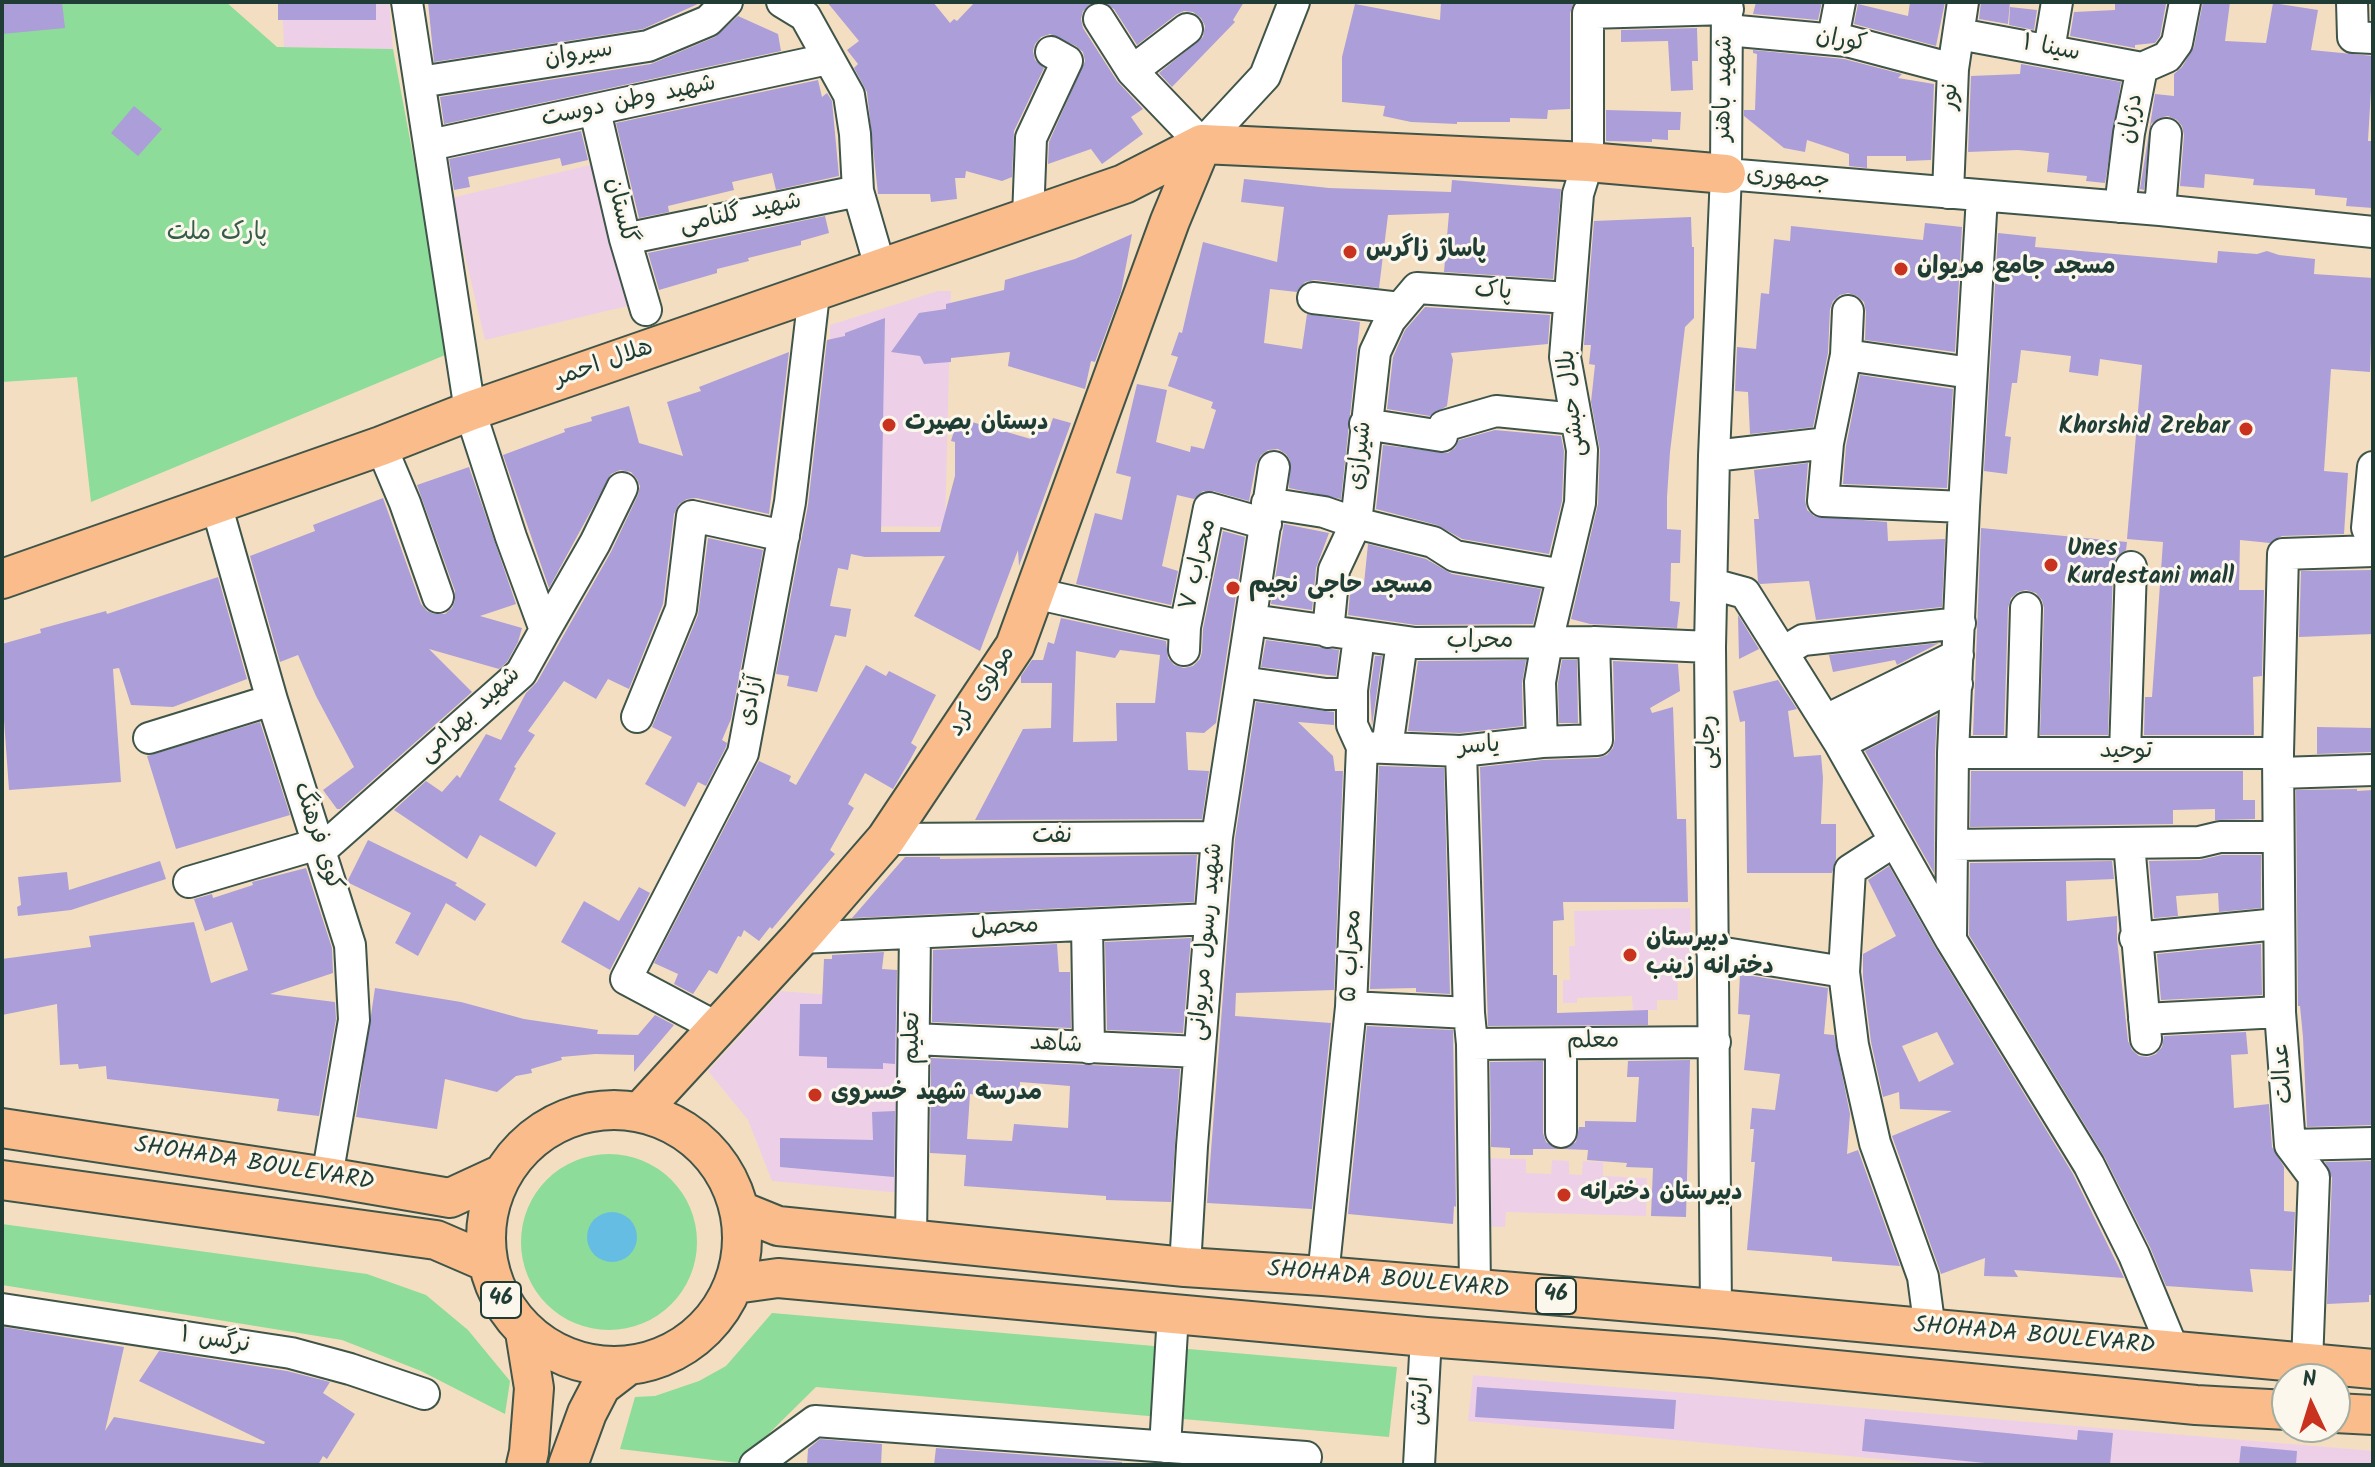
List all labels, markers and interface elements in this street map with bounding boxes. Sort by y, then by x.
street label: کوران [1813,23,1869,61]
street label: سینا ۱ [2020,30,2082,70]
street label: شهید باهنر [1711,35,1741,141]
street label: سیروان [543,36,615,76]
street label: شهید وطن دوست [539,70,719,136]
street label: نور [1937,83,1967,111]
street label: دژبان [2114,92,2152,146]
street label: جمهوری [1745,162,1831,198]
street label: گلستان [597,175,641,247]
street label: شهید گلنامی [677,188,805,242]
park label: پارک ملت [167,221,267,249]
place label: پاساژ زاگرس [1366,238,1486,266]
marker: پاساژ زاگرس [1341,243,1359,261]
place label: مسجد جامع مریوان [1917,255,2115,283]
marker: مسجد جامع مریوان [1892,260,1910,278]
street label: پاک [1473,277,1513,309]
street label: هلال احمر [551,335,657,395]
street label: بلال حبشی [1554,348,1594,458]
place label: دبستان بصیرت [905,411,1048,439]
place label: Khorshid Zrebar [2059,415,2230,443]
marker: دبستان بصیرت [880,416,898,434]
street label: شیرازی [1344,420,1380,492]
marker: Khorshid Zrebar [2237,420,2255,438]
street label: محراب ۷ [1175,516,1225,614]
place label: Unes Kurdestani mall [2067,537,2234,593]
marker: Unes Kurdestani mall [2042,556,2060,574]
place label: مسجد حاجی نجیم [1249,574,1433,602]
marker: مسجد حاجی نجیم [1224,579,1242,597]
street label: محراب [1447,629,1513,657]
street label: مولوی کرد [943,641,1023,743]
street label: شهید بهرامی [414,662,528,770]
street label: آزادی [734,673,772,729]
street label: رجایی [1696,715,1724,769]
street label: یاسر [1457,732,1501,764]
street label: توحید [2099,739,2153,767]
street label: کوی فرهنگ [285,779,347,895]
street label: نفت [1032,824,1072,852]
street label: شهید رسول مریوانی [1185,842,1231,1042]
street label: محراب ۵ [1336,909,1370,1003]
street label: محصل [970,913,1040,945]
place label: دبیرستان دخترانه زینب [1646,927,1774,983]
marker: دبیرستان دخترانه زینب [1621,946,1639,964]
street label: تعلیم [899,1011,929,1065]
street label: معلم [1566,1028,1620,1058]
street label: شاهد [1029,1030,1083,1062]
street label: عدالت [2268,1041,2302,1105]
place label: مدرسه شهید خسروی [831,1081,1042,1109]
marker: مدرسه شهید خسروی [806,1086,824,1104]
street label: SHOHADA BOULEVARD [132,1133,376,1199]
place label: دبیرستان دخترانه [1580,1181,1742,1209]
marker: دبیرستان دخترانه [1555,1186,1573,1204]
street label: SHOHADA BOULEVARD [1266,1257,1510,1307]
road number: 46 [1536,1278,1576,1314]
road number: 46 [481,1282,521,1318]
street label: SHOHADA BOULEVARD [1912,1313,2156,1363]
street label: نرگس ۱ [178,1322,252,1362]
north arrow [2271,1363,2351,1443]
text: N [2301,1363,2318,1398]
street label: ارتش [1406,1376,1438,1426]

